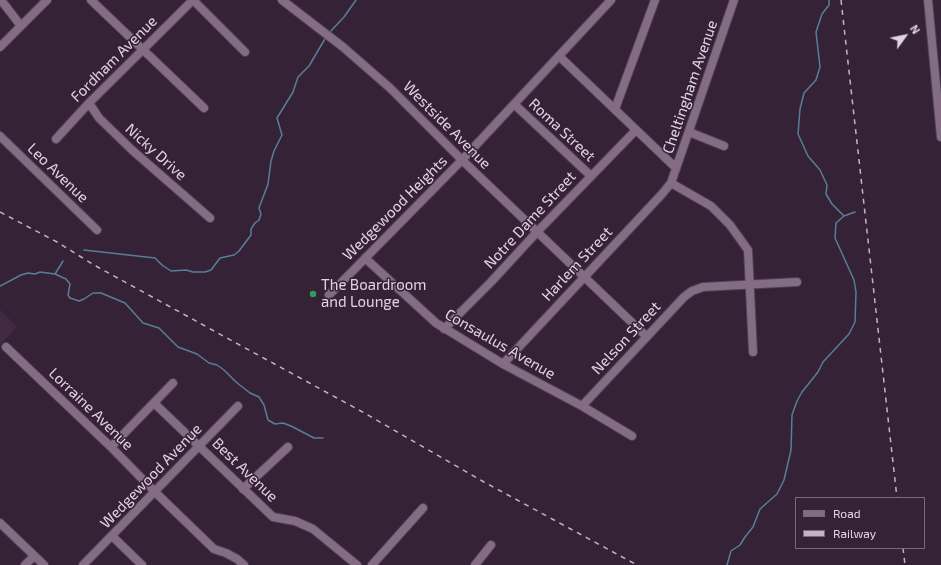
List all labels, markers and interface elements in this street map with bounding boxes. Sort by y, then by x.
street label: Fordham Avenue [67,12,161,106]
north arrow [885,16,925,56]
street label: Cheltingham Avenue [659,18,721,156]
text: N [908,22,923,36]
street label: Westside Avenue [399,77,495,173]
street label: Roma Street [525,95,599,165]
street label: Nicky Drive [122,120,190,184]
street label: Leo Avenue [24,139,92,207]
street label: Wedgewood Heights [339,152,451,264]
street label: Notre Dame Street [480,168,580,272]
street label: Harlem Street [538,223,616,305]
place label: The Boardroom and Lounge [321,276,426,311]
marker: The Boardroom and Lounge [308,289,318,299]
street label: Nelson Street [588,298,664,378]
street label: Consaulus Avenue [442,305,558,383]
street label: Lorraine Avenue [45,364,137,454]
street label: Wedgewood Avenue [96,420,206,532]
street label: Best Avenue [208,434,282,506]
legend [795,497,925,549]
text: Road [833,506,861,520]
text: Railway [833,526,876,540]

